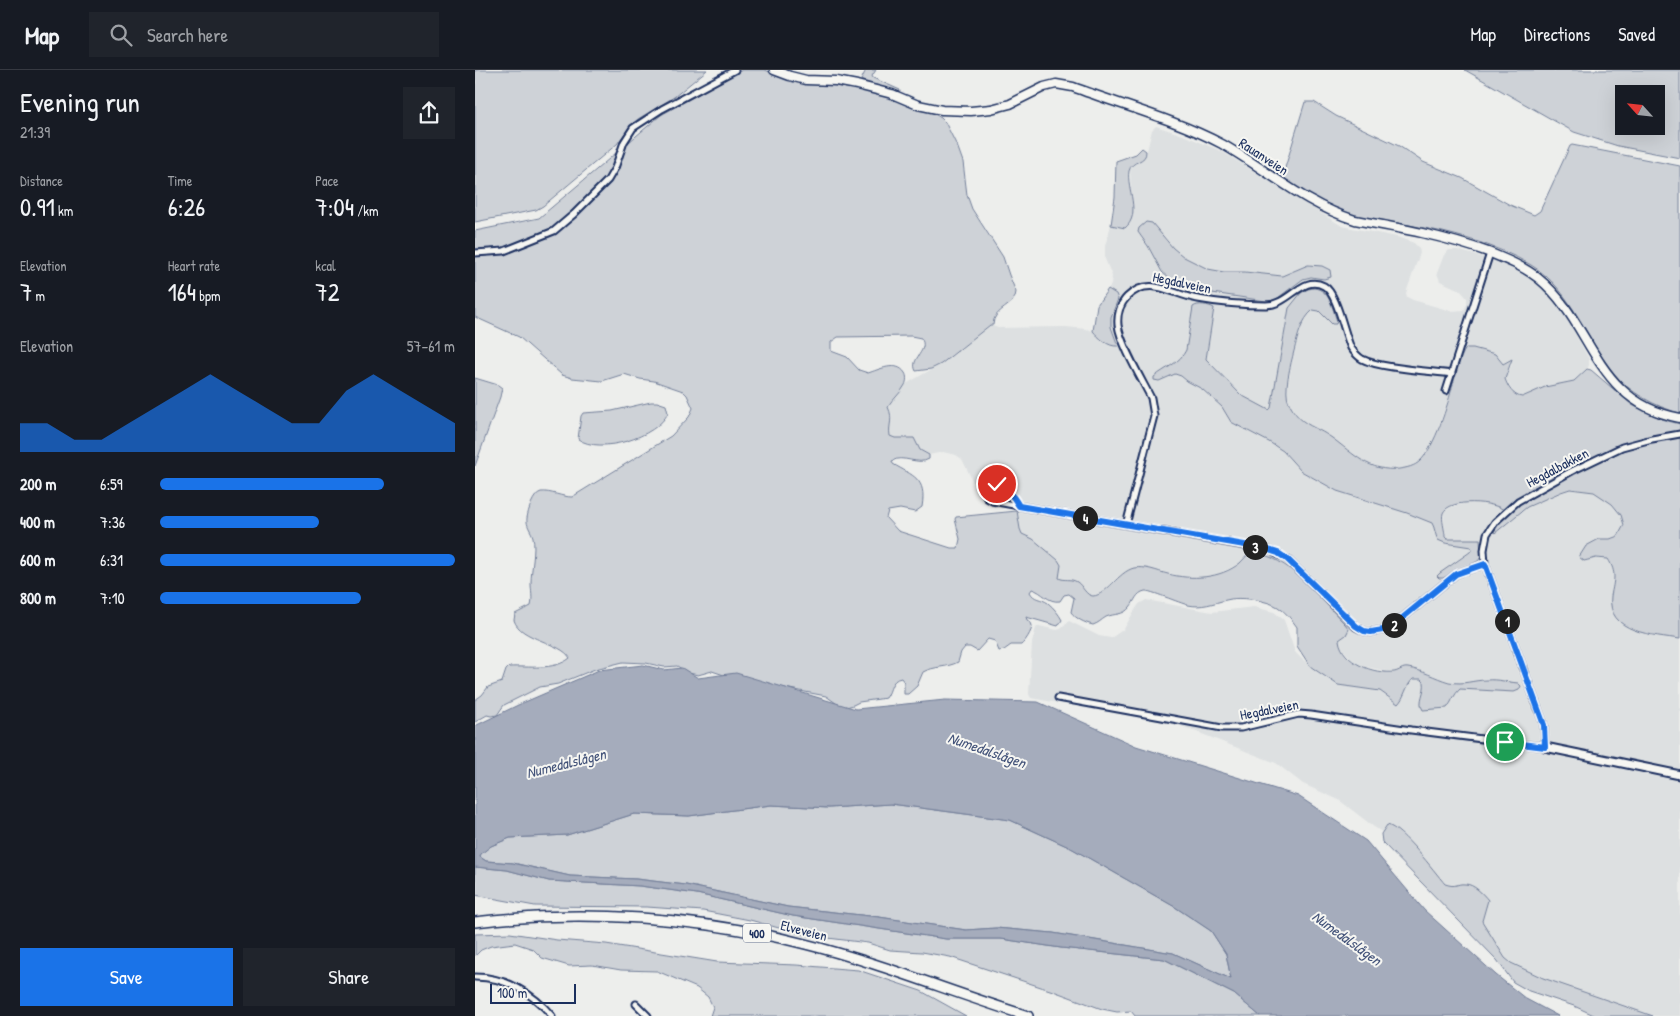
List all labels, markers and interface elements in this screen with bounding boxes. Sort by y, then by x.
search box [89,12,439,57]
text: Map [25,19,59,51]
icon: search [107,21,135,49]
text: Search here [147,22,228,48]
text: Map [1471,22,1496,47]
text: Directions [1524,22,1590,47]
text: Saved [1618,22,1655,47]
text: Evening run [20,83,140,121]
north arrow [1615,85,1665,135]
map controls [1615,85,1665,135]
button: share [403,87,455,139]
text: 21:39 [20,121,50,143]
street label: Rauanveien [1236,133,1292,179]
text: Distance [20,171,63,190]
text: Time [168,171,192,190]
text: Pace [315,171,339,190]
text: 0.91 [20,190,55,224]
text: 6:26 [168,190,205,224]
text: 7:04 [315,190,354,224]
text: km [55,201,73,220]
text: /km [354,201,379,220]
text: Elevation [20,256,67,275]
text: Heart rate [168,256,220,275]
text: kcal [315,256,336,275]
street label: Hegdalveien [1151,267,1213,298]
text: 7 [20,275,32,309]
text: 164 [168,275,196,309]
text: 72 [315,275,339,309]
text: m [32,286,45,305]
text: bpm [196,286,221,305]
text: Elevation [20,335,73,357]
text: 57–61 m [407,335,455,357]
street label: Hegdalbakken [1523,443,1592,492]
pin [976,463,1018,505]
icon: check [983,470,1011,498]
text: 200 m [20,473,56,495]
text: 6:59 [100,473,123,495]
pin: 4 [1073,506,1097,530]
text: 4 [1083,509,1088,528]
text: 400 m [20,511,55,533]
text: 7:36 [100,511,125,533]
pin: 3 [1243,534,1267,560]
text: 3 [1252,538,1259,557]
text: 600 m [20,549,55,571]
text: 6:31 [100,549,123,571]
text: 800 m [20,587,56,609]
text: 7:10 [100,587,125,609]
pin: 1 [1495,608,1519,634]
pin: 2 [1381,612,1407,638]
text: 1 [1505,612,1510,631]
text: 2 [1391,616,1398,635]
street label: Hegdalveien [1238,694,1300,725]
pin [1484,721,1526,763]
water label: Numedalslågen [945,727,1030,773]
icon: arrive [1491,728,1519,756]
water label: Numedalslågen [524,743,609,783]
water label: Numedalslågen [1308,906,1387,971]
street label: Elveveien [779,915,829,945]
road number: 400 [743,924,771,942]
button: Save [20,948,233,1006]
button: Share [243,948,455,1006]
scale bar [490,981,576,1004]
text: 100 m [497,983,527,1002]

